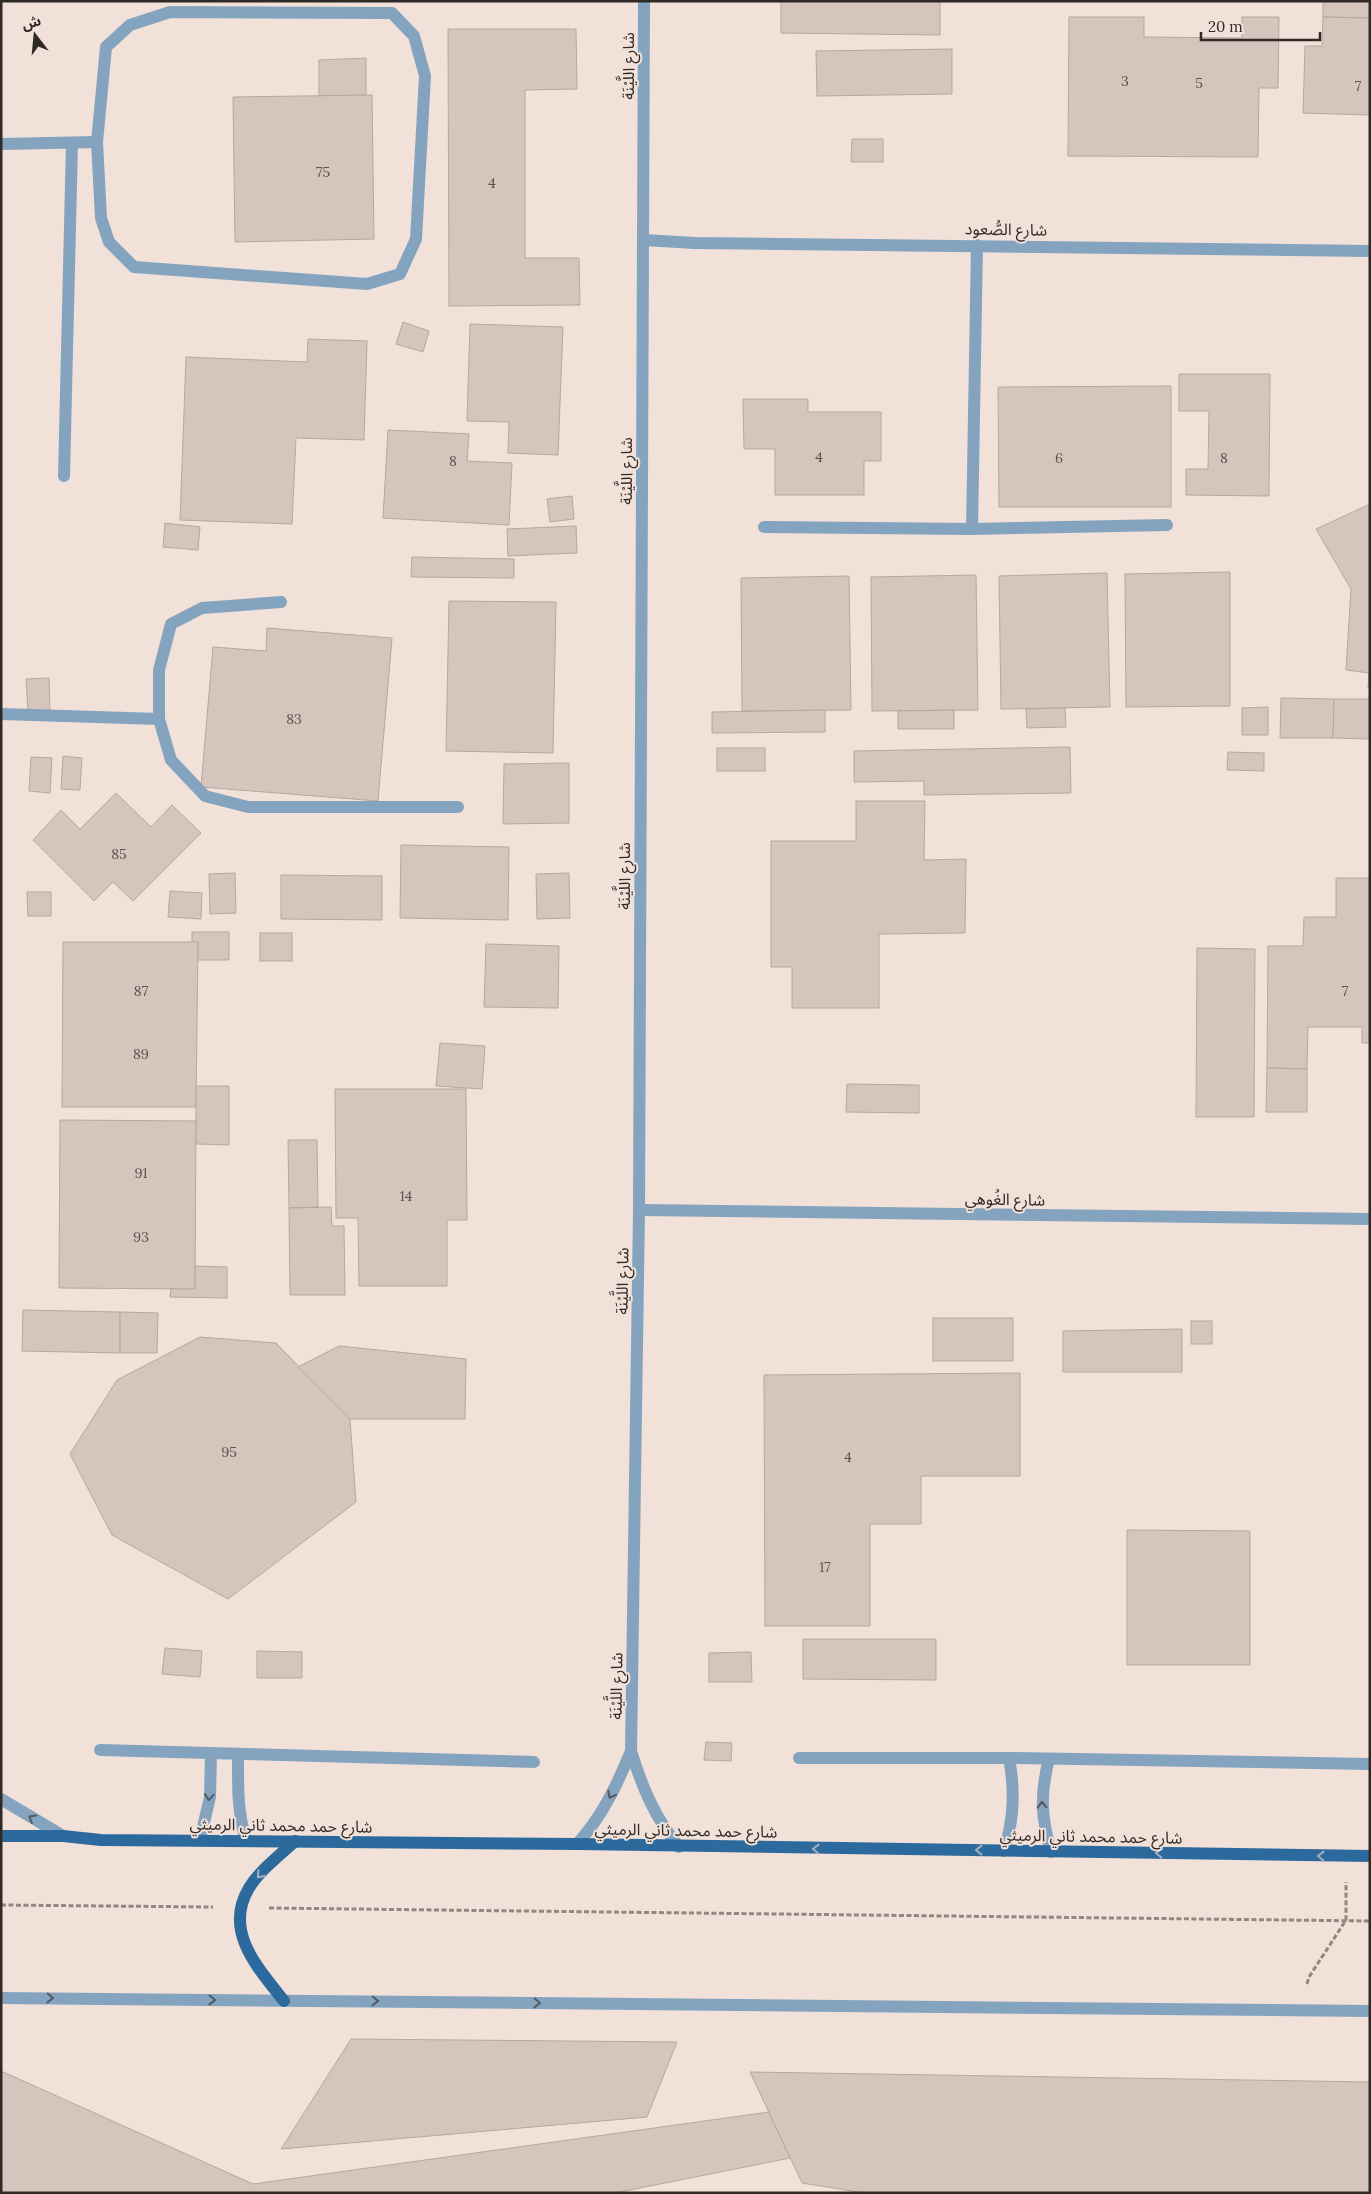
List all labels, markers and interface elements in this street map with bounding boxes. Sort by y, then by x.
north arrow [10,10,60,60]
scale bar [1201,10,1320,42]
text: ش [20,11,43,34]
text: 20 m [1208,17,1243,36]
street label: شارع اللَّيْنَة [615,32,641,100]
house number: 3 [1121,72,1129,90]
house number: 5 [1195,74,1203,92]
house number: 7 [1355,77,1362,95]
house number: 75 [316,163,330,181]
house number: 4 [488,174,496,192]
street label: شارع الصُّعود [965,218,1047,243]
street label: شارع اللَّيْنَة [613,437,639,505]
house number: 4 [815,448,823,466]
house number: 6 [1055,449,1063,467]
house number: 8 [1220,449,1228,467]
house number: 8 [449,452,457,470]
house number: 83 [286,710,302,728]
street label: شارع اللَّيْنَة [611,842,637,910]
house number: 85 [111,845,127,863]
house number: 87 [134,982,149,1000]
house number: 7 [1342,982,1349,1000]
house number: 89 [133,1045,149,1063]
house number: 91 [134,1164,148,1182]
house number: 14 [400,1187,413,1205]
street label: شارع الغُوهي [965,1188,1045,1213]
house number: 93 [133,1228,149,1246]
street label: شارع اللَّيْنَة [608,1247,636,1315]
house number: 95 [221,1443,237,1461]
house number: 4 [844,1448,852,1466]
house number: 17 [819,1558,831,1576]
street label: شارع اللَّيْنَة [602,1652,630,1720]
one-way arrow [607,1790,617,1799]
one-way arrow [204,1794,215,1802]
one-way arrow [1037,1801,1048,1809]
street label: شارع حمد محمد ثاني الرميثي [189,1813,373,1840]
one-way arrow [28,1814,37,1824]
street label: شارع حمد محمد ثاني الرميثي [594,1818,778,1845]
street label: شارع حمد محمد ثاني الرميثي [999,1824,1183,1851]
one-way arrow [812,1843,820,1854]
one-way arrow [974,1845,982,1856]
one-way arrow [1154,1848,1162,1858]
one-way arrow [1317,1850,1325,1861]
one-way arrow [257,1869,266,1878]
one-way arrow [46,1993,54,2003]
one-way arrow [209,1995,217,2005]
one-way arrow [371,1996,379,2007]
one-way arrow [534,1998,542,2008]

